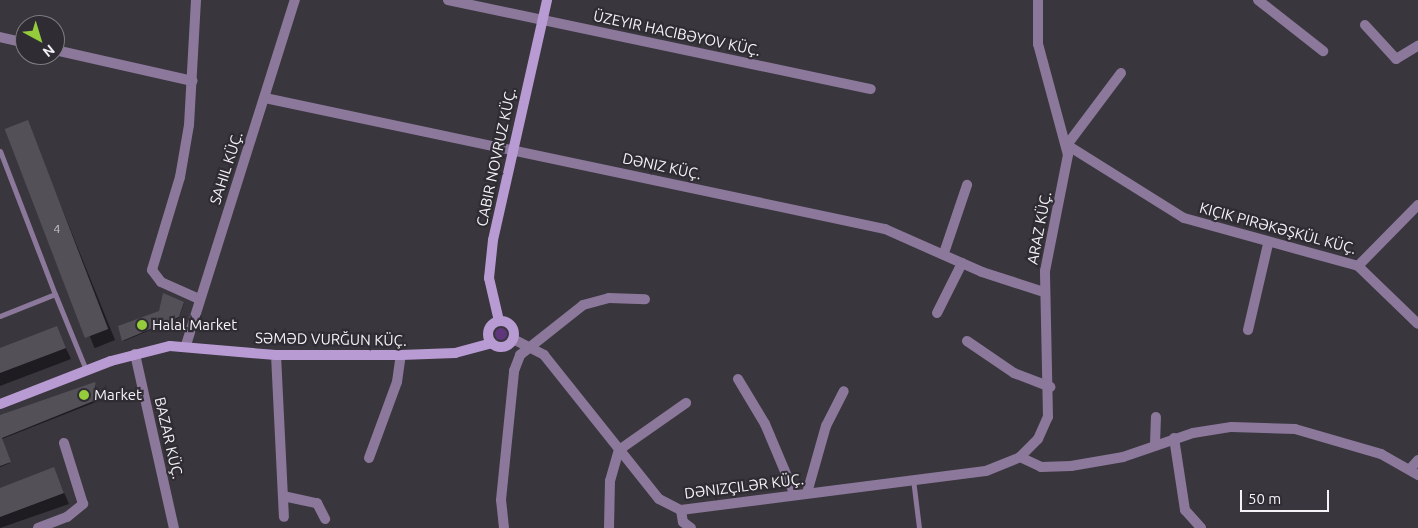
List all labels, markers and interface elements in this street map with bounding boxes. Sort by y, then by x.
street label: ÜZEYIR HACIBƏYOV KÜÇ. [592,6,762,60]
north arrow [15,15,65,65]
text: N [40,41,58,60]
street label: CABIR NOVRUZ KÜÇ. [473,86,519,228]
street label: SAHIL KÜÇ. [206,129,246,207]
street label: DӘNIZ KÜÇ. [621,149,703,183]
street label: ARAZ KÜÇ. [1023,190,1055,266]
street label: KIÇIK PIRƏKƏŞKÜL KÜÇ. [1198,198,1358,258]
house number: 4 [54,222,60,236]
place label: Halal Market [152,316,237,334]
marker: Halal Market [136,319,148,331]
street label: SƏMƏD VURĞUN KÜÇ. [255,329,407,349]
place label: Market [94,386,142,404]
marker: Market [78,389,90,401]
street label: BAZAR KÜÇ. [151,395,187,481]
street label: DӘNIZÇILӘR KÜÇ. [683,470,805,502]
scale bar [1243,480,1332,512]
text: 50 m [1248,490,1281,507]

